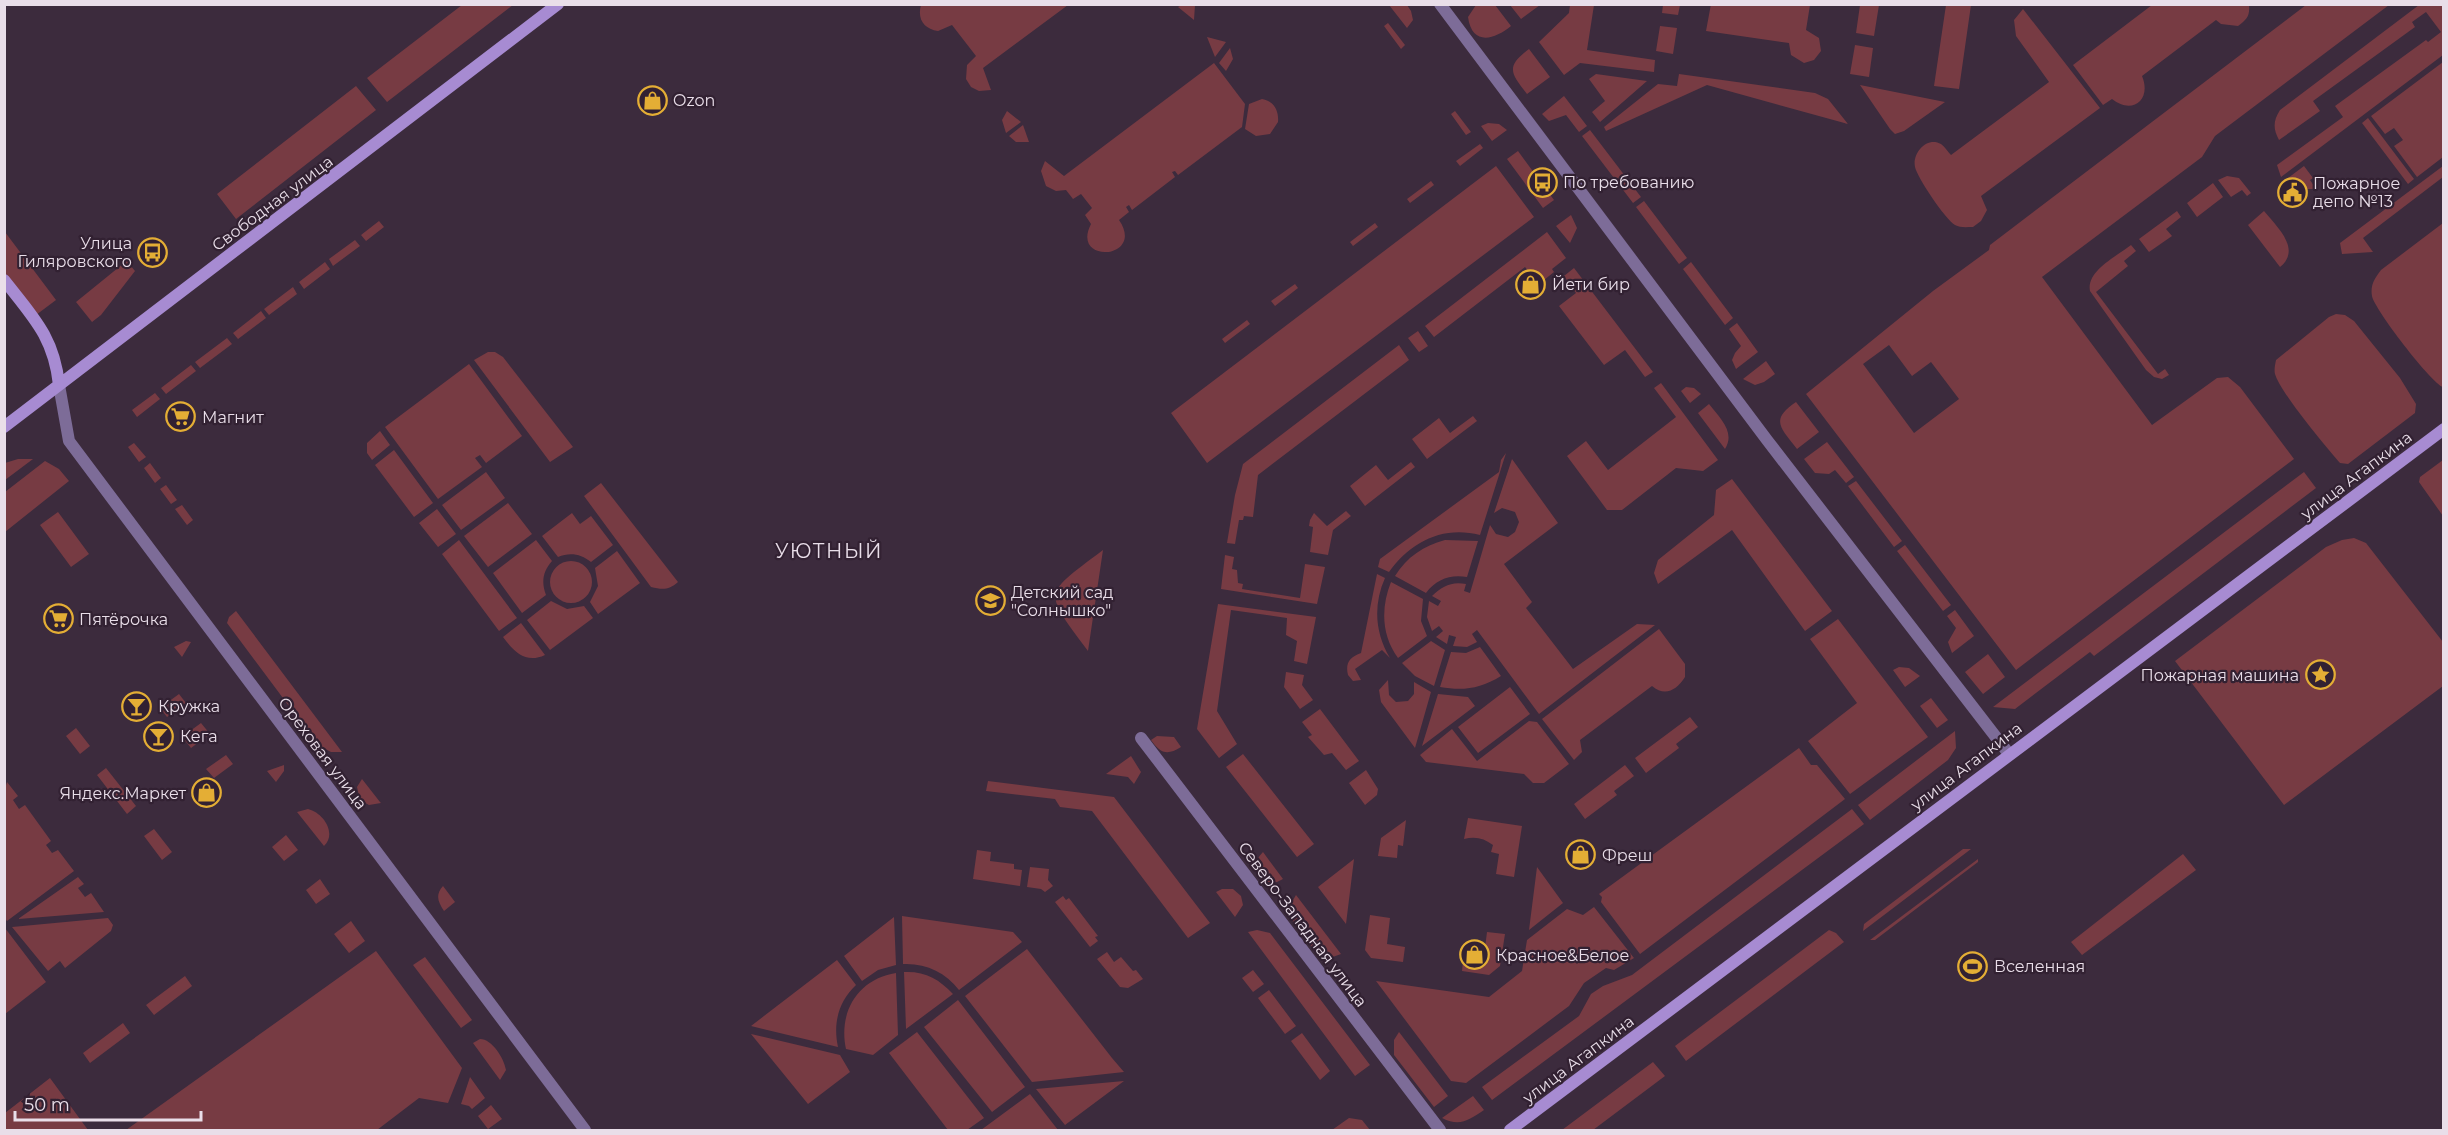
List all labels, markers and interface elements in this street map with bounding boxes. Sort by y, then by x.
shop icon: Ozon [636,84,668,116]
place label: Ozon [673,91,715,110]
street label: Свободная улица [208,152,336,255]
bus stop icon: По требованию [1526,166,1558,198]
place label: По требованию [1563,173,1695,192]
place label: Пожарное депо №13 [2313,174,2400,211]
public building icon: Пожарное депо №13 [2276,176,2308,208]
place label: Улица Гиляровского [17,234,132,271]
bus stop icon: Улица Гиляровского [137,236,169,268]
shop icon: Йети бир [1515,268,1547,300]
place label: Йети бир [1552,275,1630,294]
supermarket icon: Магнит [165,401,197,433]
place label: Магнит [202,408,264,427]
street label: улица Агапкина [2296,427,2416,524]
district label: УЮТНЫЙ [775,539,883,563]
place label: Детский сад "Солнышко" [1011,583,1113,620]
school or university icon: Детский сад "Солнышко" [974,585,1006,617]
supermarket icon: Пятёрочка [42,603,74,635]
place label: Пятёрочка [79,610,168,629]
place icon: Пожарная машина [2304,659,2336,691]
place label: Пожарная машина [2141,666,2299,685]
bar icon: Кружка [121,690,153,722]
street label: Ореховая улица [274,693,371,813]
place label: Кружка [158,697,220,716]
street label: улица Агапкина [1906,718,2026,815]
bar icon: Кега [143,720,175,752]
place label: Кега [180,727,218,746]
shop icon: Яндекс.Маркет [191,777,223,809]
place label: Яндекс.Маркет [60,784,186,803]
street label: Северо-Западная улица [1234,838,1371,1010]
shop icon: Фреш [1565,839,1597,871]
place label: Фреш [1602,846,1652,865]
shop icon: Красное&Белое [1459,939,1491,971]
place label: Красное&Белое [1496,946,1629,965]
sports icon: Вселенная [1957,950,1989,982]
place label: Вселенная [1994,957,2085,976]
street label: улица Агапкина [1518,1011,1638,1108]
scale bar [15,1084,201,1122]
text: 50 m [24,1094,70,1116]

